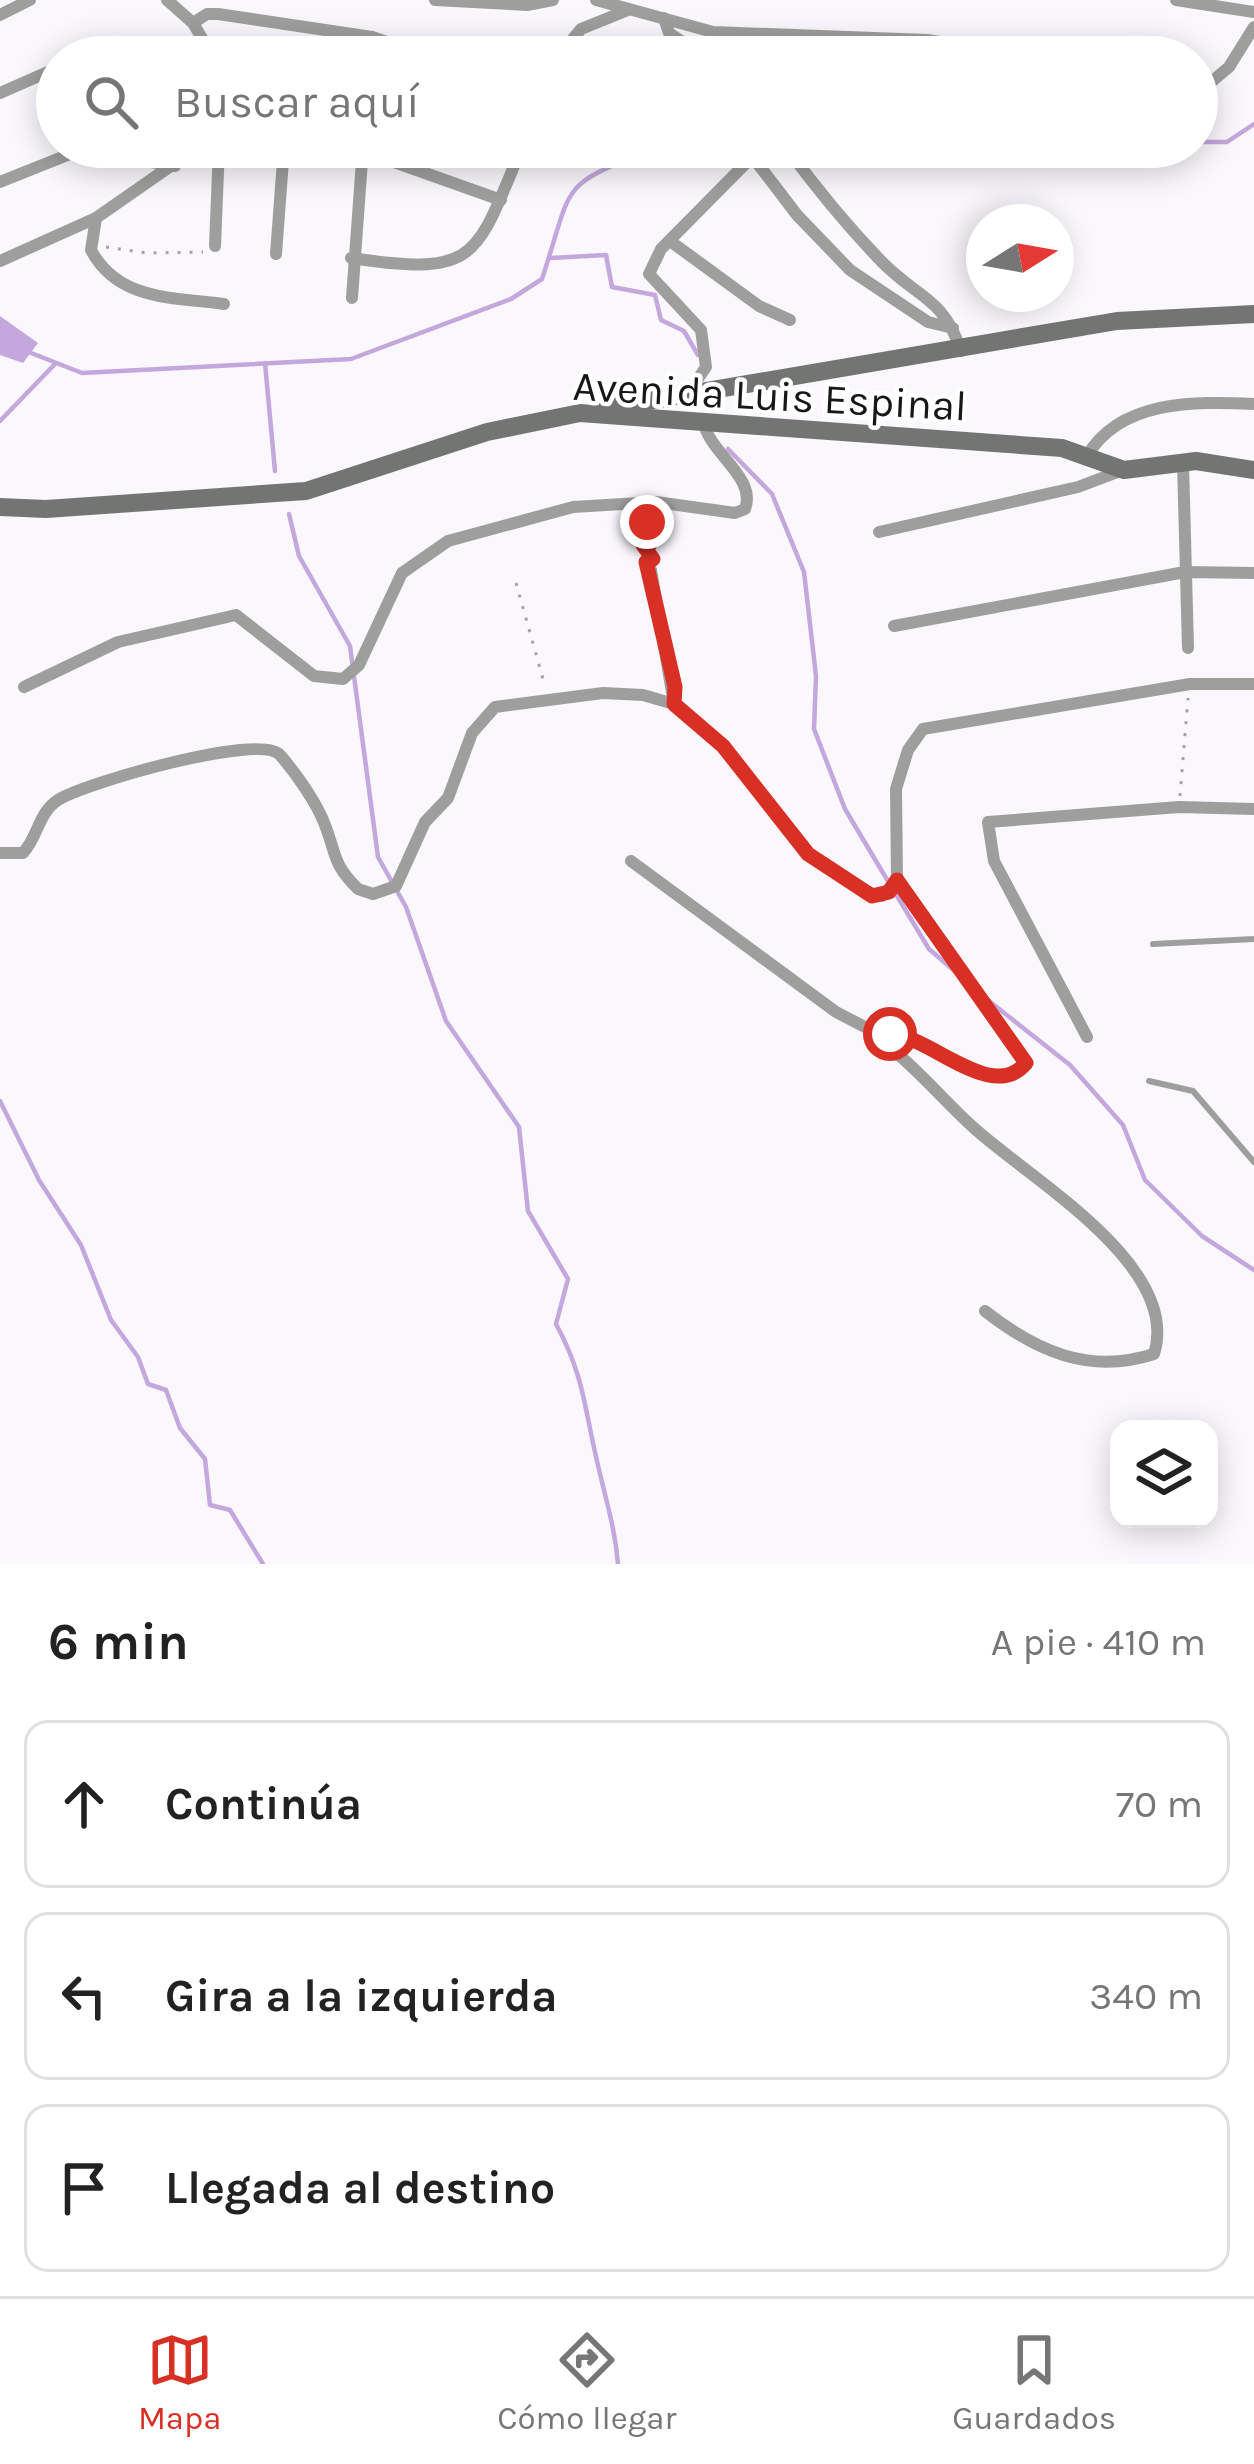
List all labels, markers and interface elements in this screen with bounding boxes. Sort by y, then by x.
search box [36,36,1218,168]
icon: search [78,69,144,135]
text: Buscar aquí [174,76,420,128]
north arrow [966,204,1074,312]
street label: Avenida Luis Espinal [572,361,968,431]
route end [620,495,674,549]
route start [863,1007,917,1061]
map controls [1110,1420,1218,1528]
button: layers [1110,1420,1218,1528]
text: 6 min [48,1612,189,1672]
text: A pie · 410 m [991,1619,1206,1665]
icon: ahead [51,1771,117,1837]
text: Continúa [165,1778,362,1830]
text: 70 m [1116,1781,1203,1827]
icon: left [51,1963,117,2029]
text: Gira a la izquierda [165,1970,558,2022]
text: 340 m [1089,1973,1203,2019]
icon: arrive [51,2155,117,2221]
text: Llegada al destino [165,2162,555,2214]
tab: Mapa [138,2327,221,2437]
tab: Cómo llegar [497,2327,676,2437]
tab: Guardados [952,2327,1116,2437]

